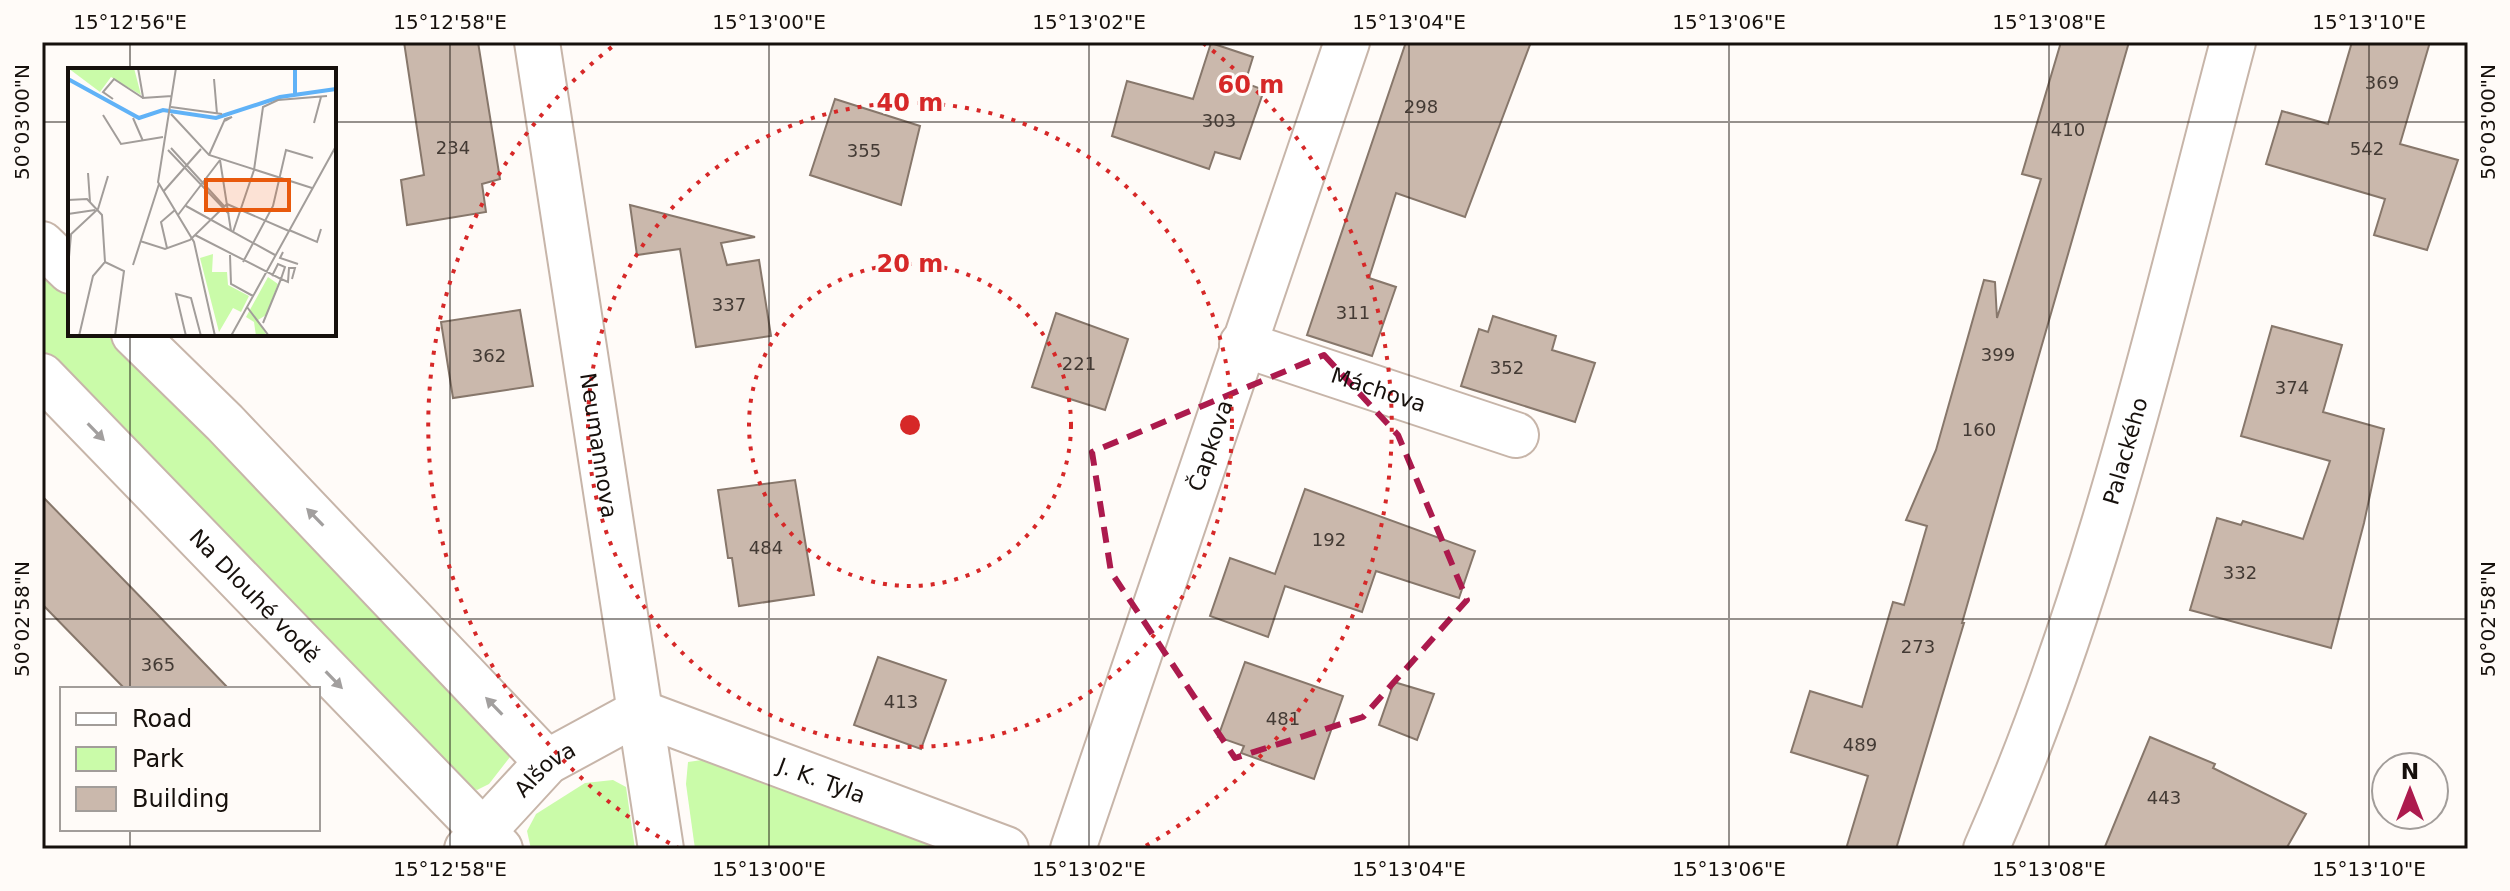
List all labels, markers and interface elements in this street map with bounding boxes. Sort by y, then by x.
text: 15°12'56"E [73,10,187,34]
text: 15°12'58"E [393,10,507,34]
text: 15°13'00"E [712,10,826,34]
text: 15°13'02"E [1032,10,1146,34]
text: 15°13'04"E [1352,10,1466,34]
text: 15°13'06"E [1672,10,1786,34]
text: 15°13'08"E [1992,10,2106,34]
text: 15°13'10"E [2312,10,2426,34]
text: 50°03'00"N [10,64,34,180]
text: 50°03'00"N [2476,64,2500,180]
inset map [68,68,336,336]
text: 60 m [1218,71,1284,99]
house number: 369 [2365,72,2399,93]
text: 40 m [877,89,943,117]
house number: 298 [1404,96,1438,117]
house number: 303 [1202,110,1236,131]
house number: 410 [2051,119,2085,140]
house number: 234 [436,137,470,158]
house number: 542 [2350,138,2384,159]
house number: 355 [847,140,881,161]
text: 20 m [877,250,943,278]
house number: 337 [712,294,746,315]
house number: 311 [1336,302,1370,323]
house number: 399 [1981,344,2015,365]
house number: 362 [472,345,506,366]
house number: 221 [1062,353,1096,374]
house number: 352 [1490,357,1524,378]
street label: Máchova [1328,362,1429,417]
street label: Neumannova [575,371,622,520]
house number: 374 [2275,377,2309,398]
street label: Palackého [2098,394,2152,508]
street label: Čapkova [1183,397,1237,495]
centre of rings [896,411,924,439]
house number: 160 [1962,419,1996,440]
one-way arrow [86,422,105,441]
one-way arrow [306,508,324,527]
street label: Na Dlouhé vodě [185,524,325,668]
house number: 192 [1312,529,1346,550]
house number: 484 [749,537,783,558]
text: 50°02'58"N [10,561,34,677]
text: 50°02'58"N [2476,561,2500,677]
house number: 332 [2223,562,2257,583]
house number: 273 [1901,636,1935,657]
house number: 365 [141,654,175,675]
one-way arrow [325,670,343,689]
legend [60,687,320,831]
house number: 413 [884,691,918,712]
one-way arrow [485,696,503,715]
text: Road [132,705,192,733]
house number: 481 [1266,708,1300,729]
house number: 489 [1843,734,1877,755]
street label: Alšova [509,737,579,802]
text: Park [132,745,184,773]
north arrow [2370,751,2450,831]
street label: J. K. Tyla [773,752,869,808]
text: N [2401,759,2419,784]
text: Building [132,785,229,813]
house number: 443 [2147,787,2181,808]
text: 15°12'58"E [393,857,507,881]
text: 15°13'00"E [712,857,826,881]
text: 15°13'02"E [1032,857,1146,881]
text: 15°13'04"E [1352,857,1466,881]
text: 15°13'06"E [1672,857,1786,881]
text: 15°13'08"E [1992,857,2106,881]
text: 15°13'10"E [2312,857,2426,881]

